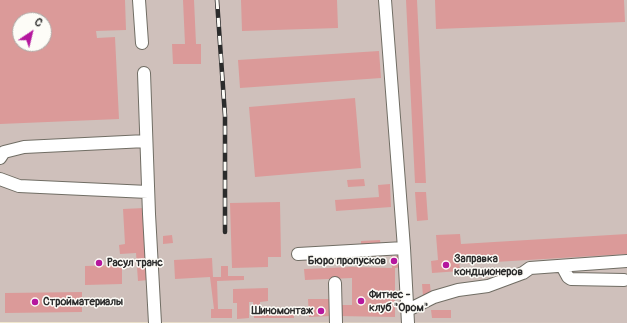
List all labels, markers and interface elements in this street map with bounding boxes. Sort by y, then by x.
north arrow [12,12,52,52]
text: С [32,15,45,30]
place label: Заправка кондционеров [454,252,523,278]
place label: Бюро пропусков [308,254,386,268]
place label: Расул транс [107,256,163,270]
marker: Бюро пропусков [389,256,399,266]
marker: Расул транс [94,258,104,268]
marker: Заправка кондционеров [441,260,451,270]
place label: Фитнес - клуб "Ором" [369,288,428,314]
place label: Стройматериалы [43,295,123,309]
marker: Фитнес - клуб "Ором" [356,296,366,306]
marker: Стройматериалы [30,297,40,307]
place label: Шиномонтаж [251,304,313,318]
marker: Шиномонтаж [316,306,326,316]

